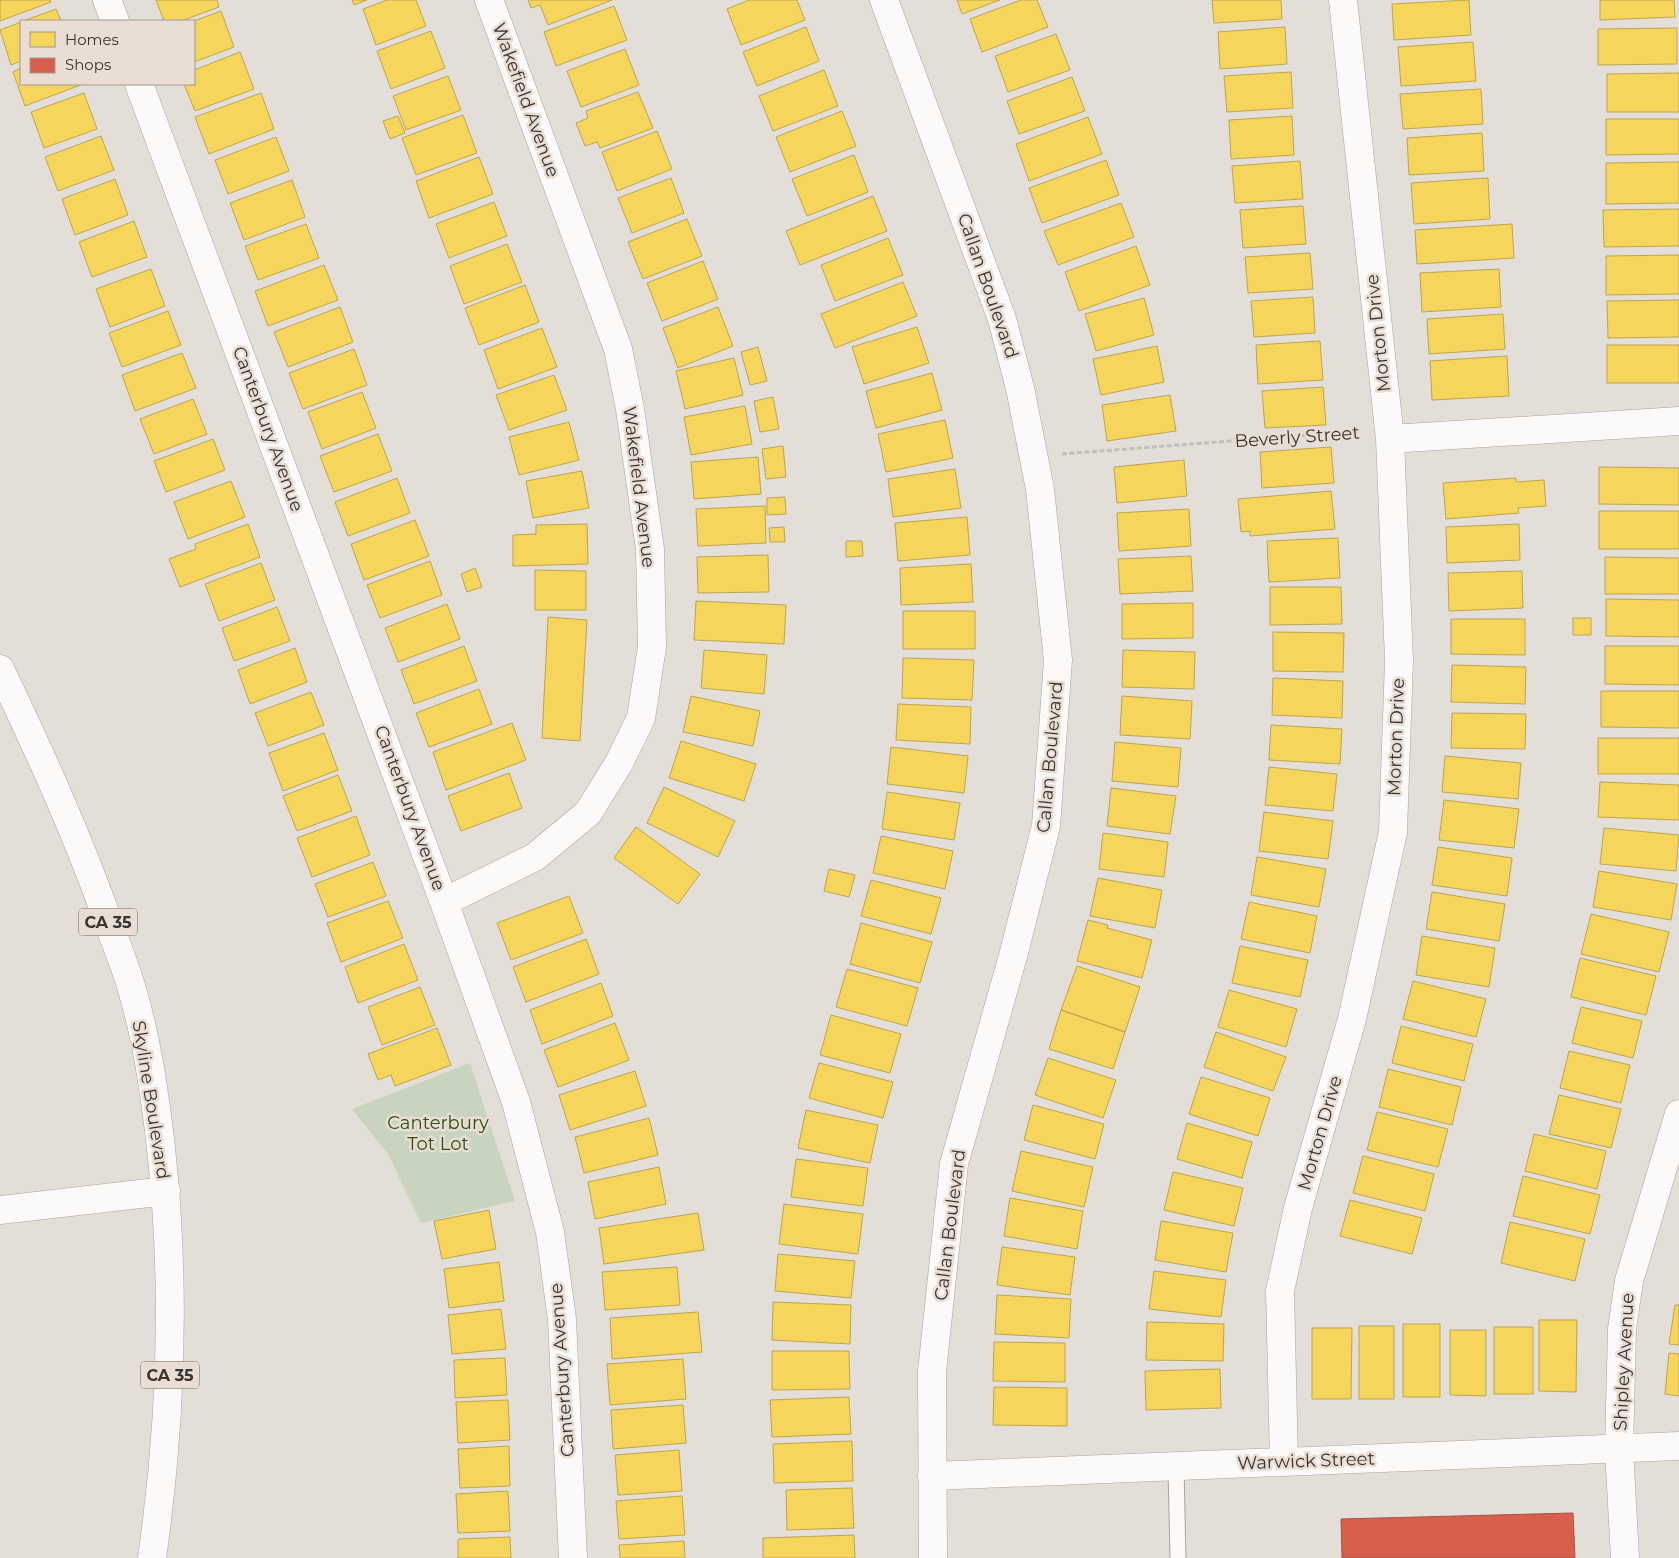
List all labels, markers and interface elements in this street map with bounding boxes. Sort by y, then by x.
legend [20,20,195,85]
street label: Wakefield Avenue [488,20,564,180]
text: Homes [65,30,119,49]
text: Shops [65,55,111,74]
street label: Callan Boulevard [953,210,1023,362]
street label: Morton Drive [1361,273,1395,393]
street label: Canterbury Avenue [228,343,308,515]
street label: Wakefield Avenue [618,405,660,569]
street label: Beverly Street [1234,422,1360,452]
street label: Morton Drive [1383,677,1409,796]
street label: Callan Boulevard [1032,680,1068,834]
street label: Canterbury Avenue [370,722,450,894]
road number: CA 35 [79,909,137,936]
street label: Skyline Boulevard [128,1019,174,1181]
street label: Morton Drive [1293,1073,1347,1193]
park label: Canterbury Tot Lot [387,1112,489,1155]
street label: Callan Boulevard [930,1148,970,1302]
street label: Canterbury Avenue [545,1282,579,1458]
street label: Shipley Avenue [1609,1292,1639,1432]
road number: CA 35 [141,1362,199,1388]
street label: Warwick Street [1237,1448,1375,1474]

